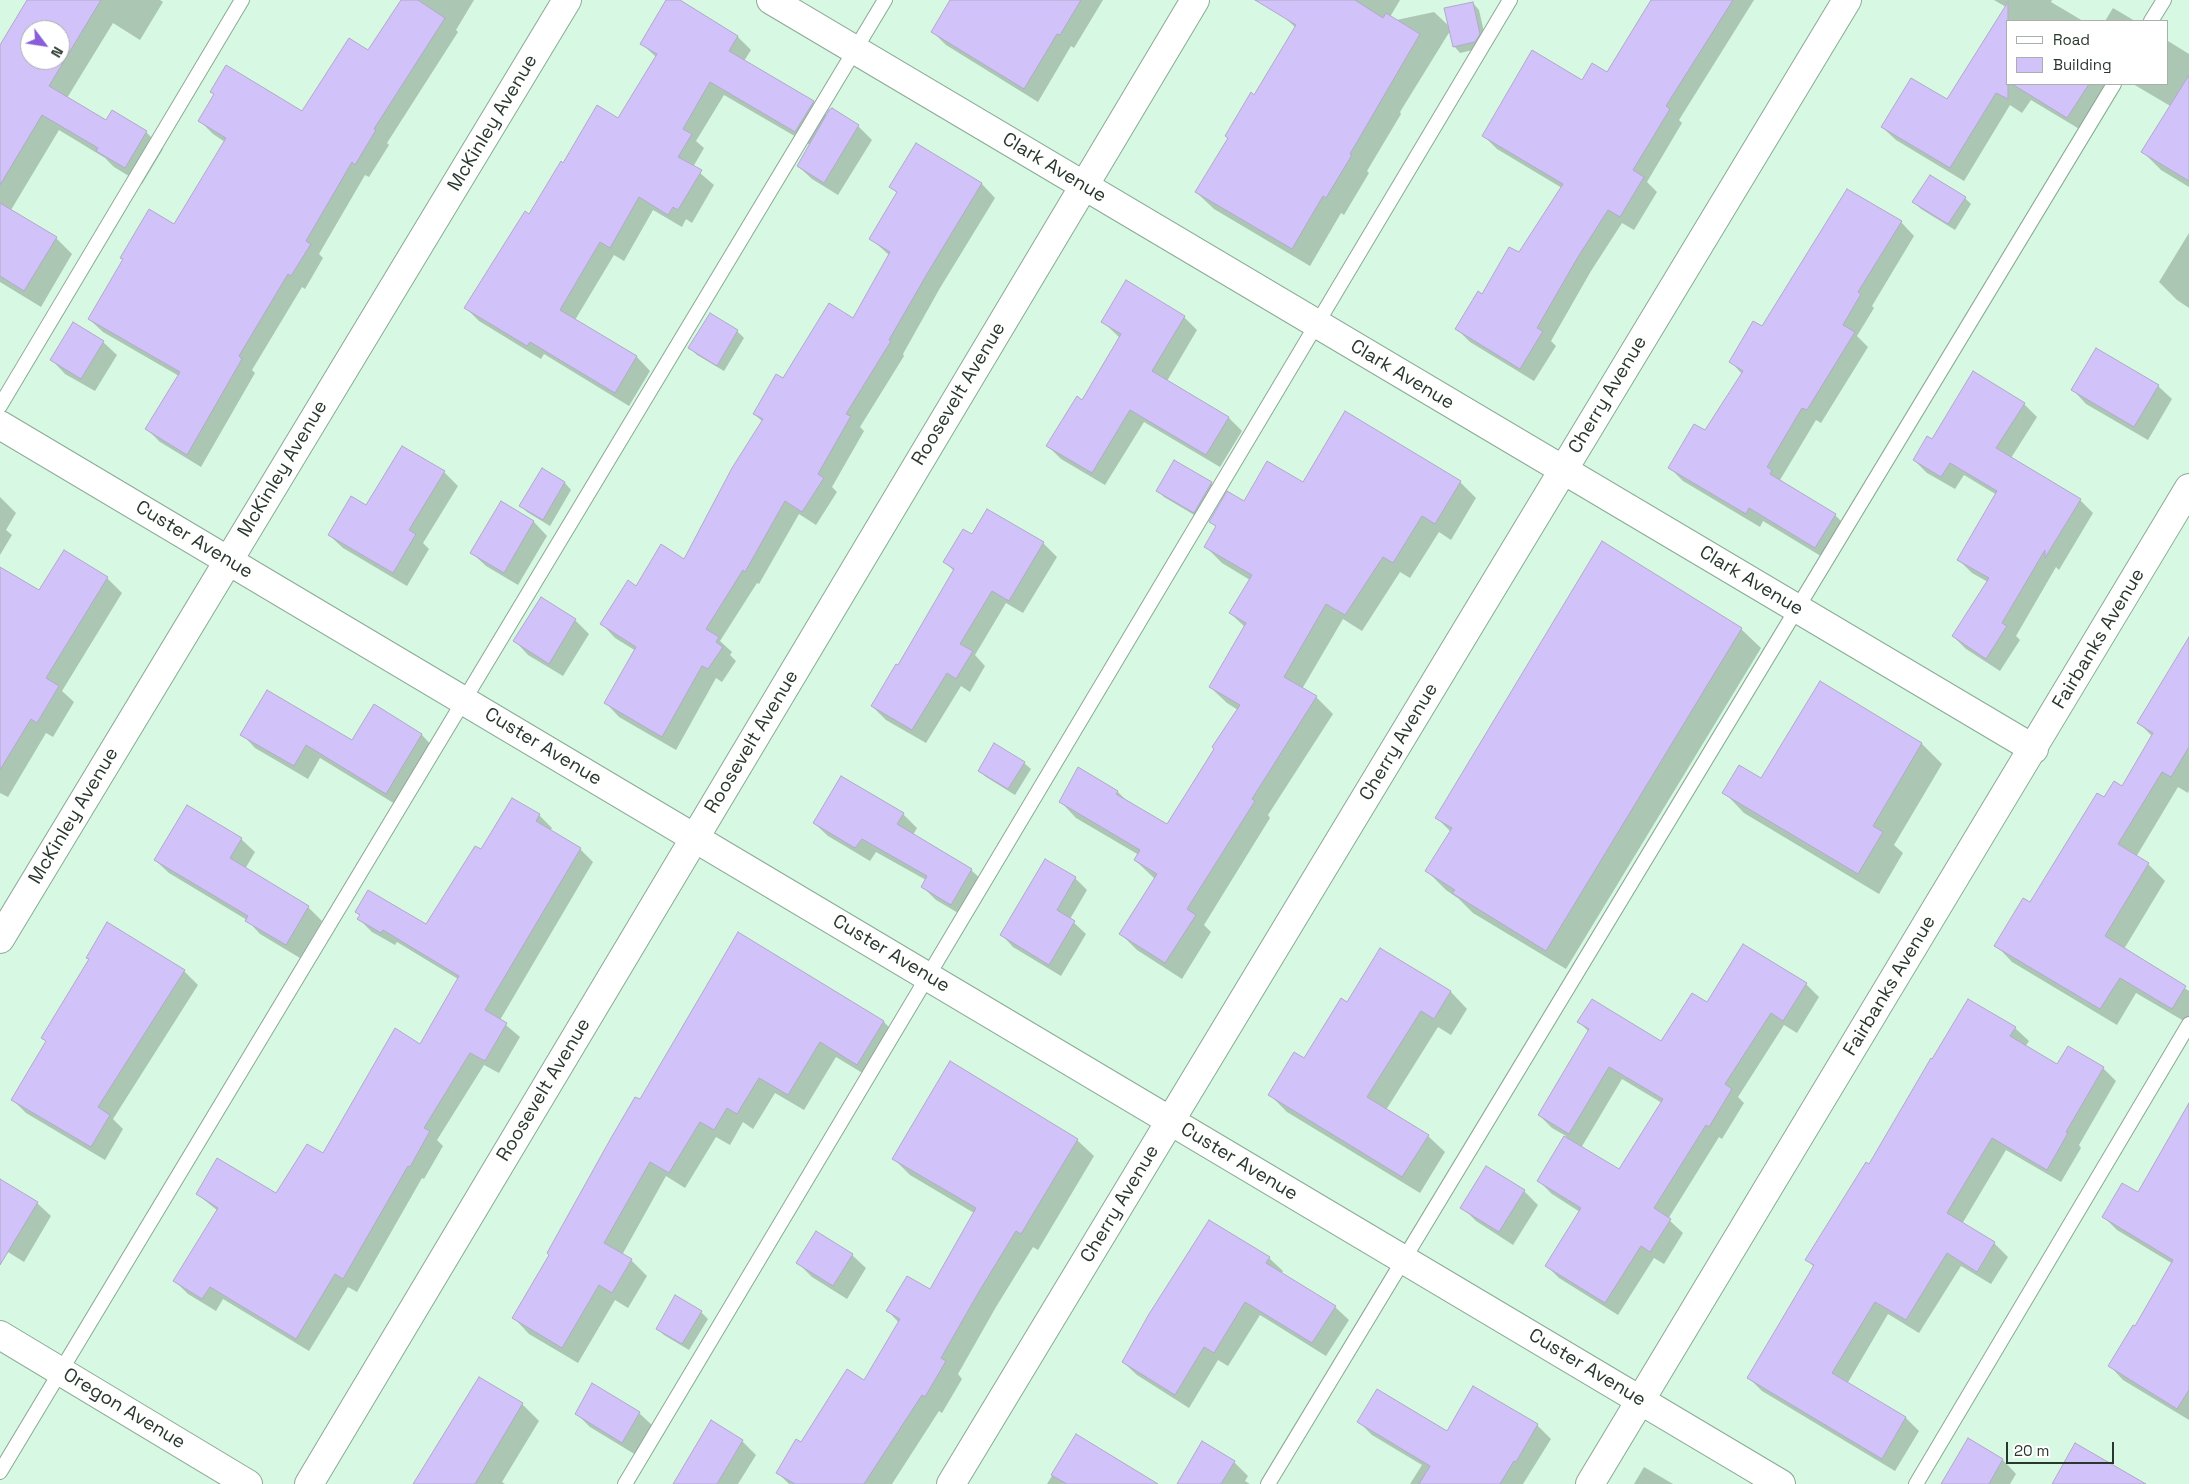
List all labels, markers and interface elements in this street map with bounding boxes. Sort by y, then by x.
north arrow [20,20,70,70]
legend [2006,20,2169,85]
text: Road [2053,30,2090,49]
text: N [47,44,67,61]
street label: McKinley Avenue [443,51,543,195]
text: Building [2053,55,2112,74]
street label: Clark Avenue [998,128,1110,208]
street label: Roosevelt Avenue [907,318,1011,470]
street label: Cherry Avenue [1564,332,1652,458]
street label: Clark Avenue [1346,335,1458,415]
street label: McKinley Avenue [233,397,333,541]
street label: Custer Avenue [131,496,257,584]
street label: Clark Avenue [1695,541,1807,621]
street label: Fairbanks Avenue [2048,565,2150,713]
street label: Roosevelt Avenue [700,666,804,818]
street label: Cherry Avenue [1355,679,1443,805]
street label: Custer Avenue [480,703,606,791]
street label: McKinley Avenue [24,744,124,888]
street label: Custer Avenue [828,910,954,998]
street label: Fairbanks Avenue [1839,912,1941,1060]
street label: Roosevelt Avenue [492,1014,596,1166]
street label: Custer Avenue [1176,1118,1302,1206]
street label: Cherry Avenue [1076,1141,1164,1267]
street label: Custer Avenue [1524,1324,1650,1412]
street label: Oregon Avenue [59,1364,189,1454]
scale bar [2009,1432,2116,1464]
text: 20 m [2014,1441,2049,1460]

